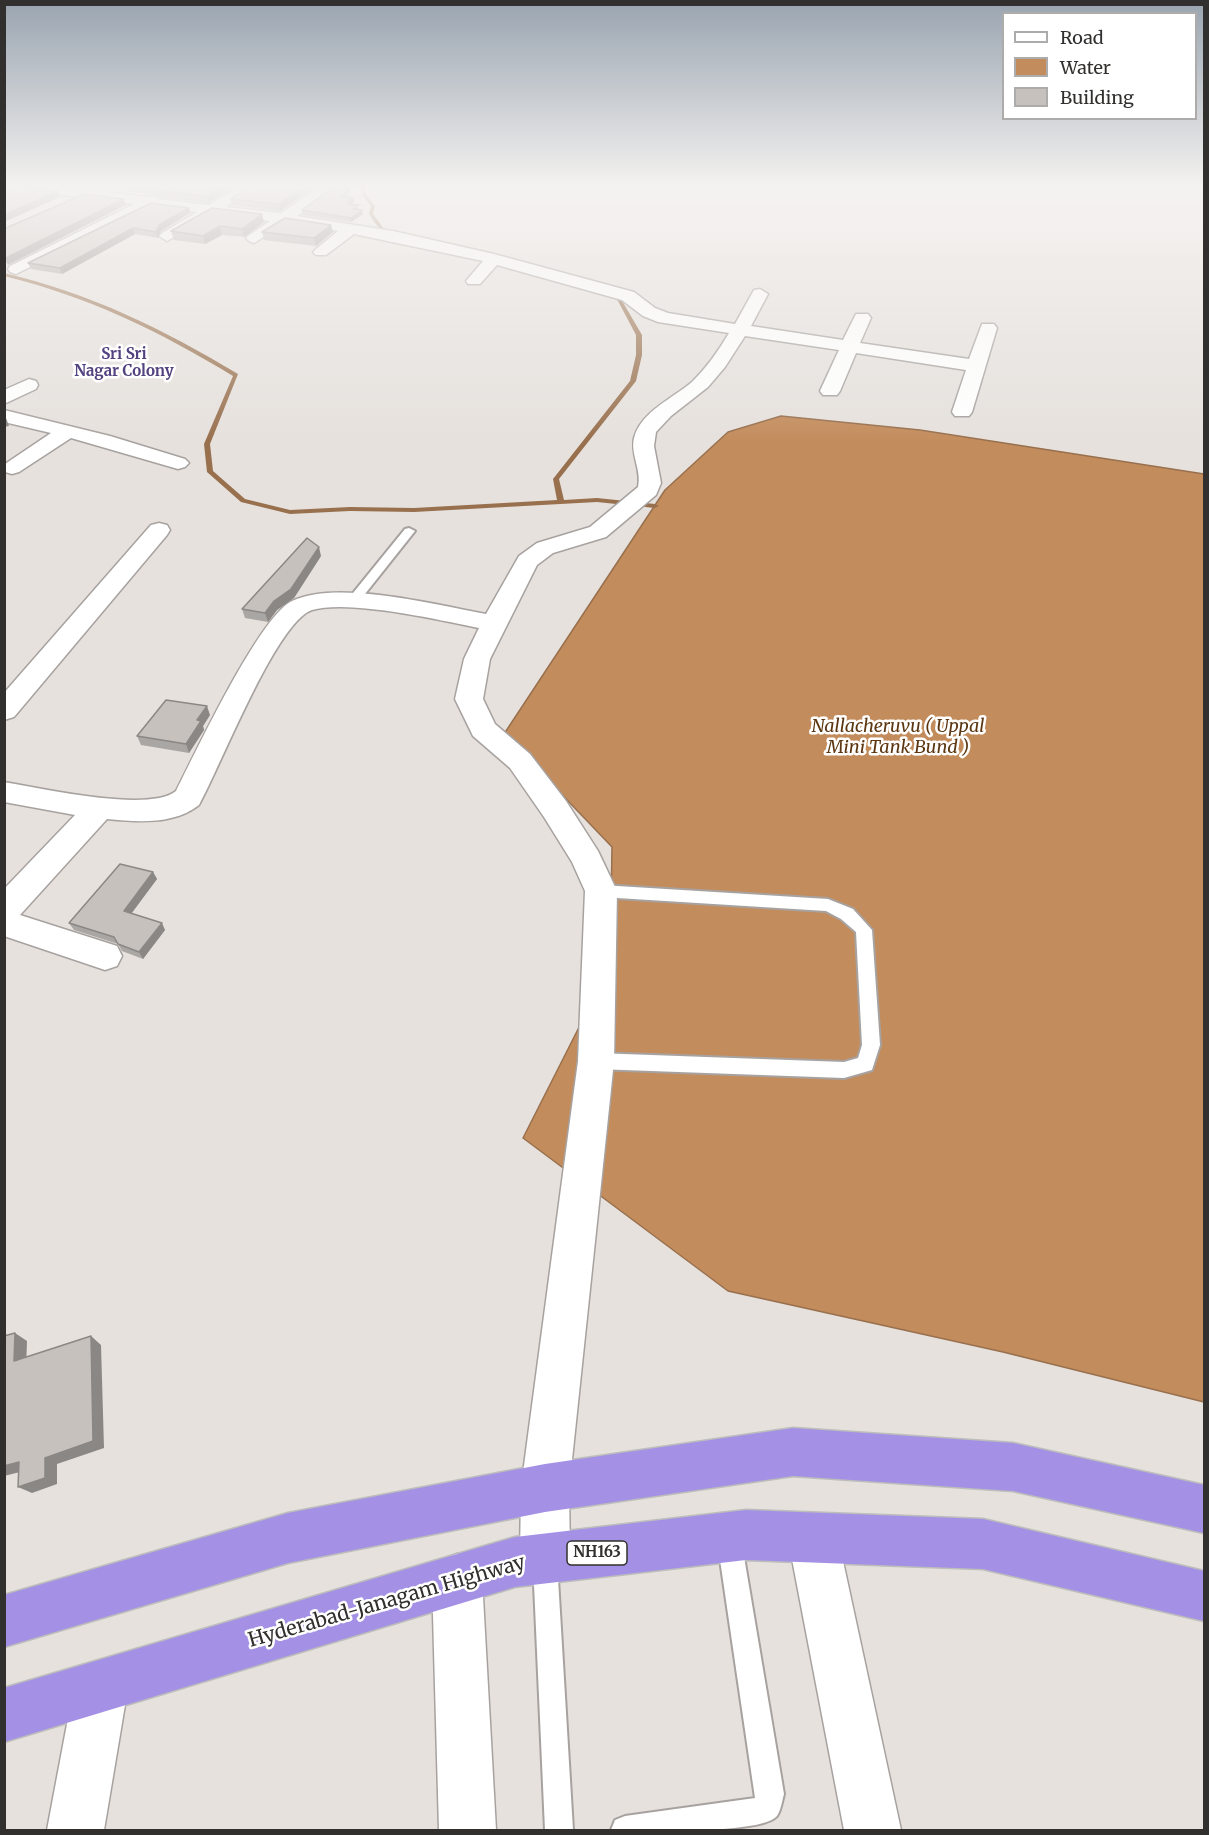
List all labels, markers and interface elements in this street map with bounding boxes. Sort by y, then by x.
legend [1002,12,1197,120]
text: Road [1060,26,1104,49]
text: Water [1060,56,1111,79]
text: Building [1060,86,1134,109]
district label: Sri Sri Nagar Colony [74,346,174,381]
water label: Nallacheruvu ( Uppal Mini Tank Bund ) [811,716,985,758]
road number: NH163 [567,1541,627,1565]
street label: Hyderabad-Janagam Highway [246,1551,528,1653]

